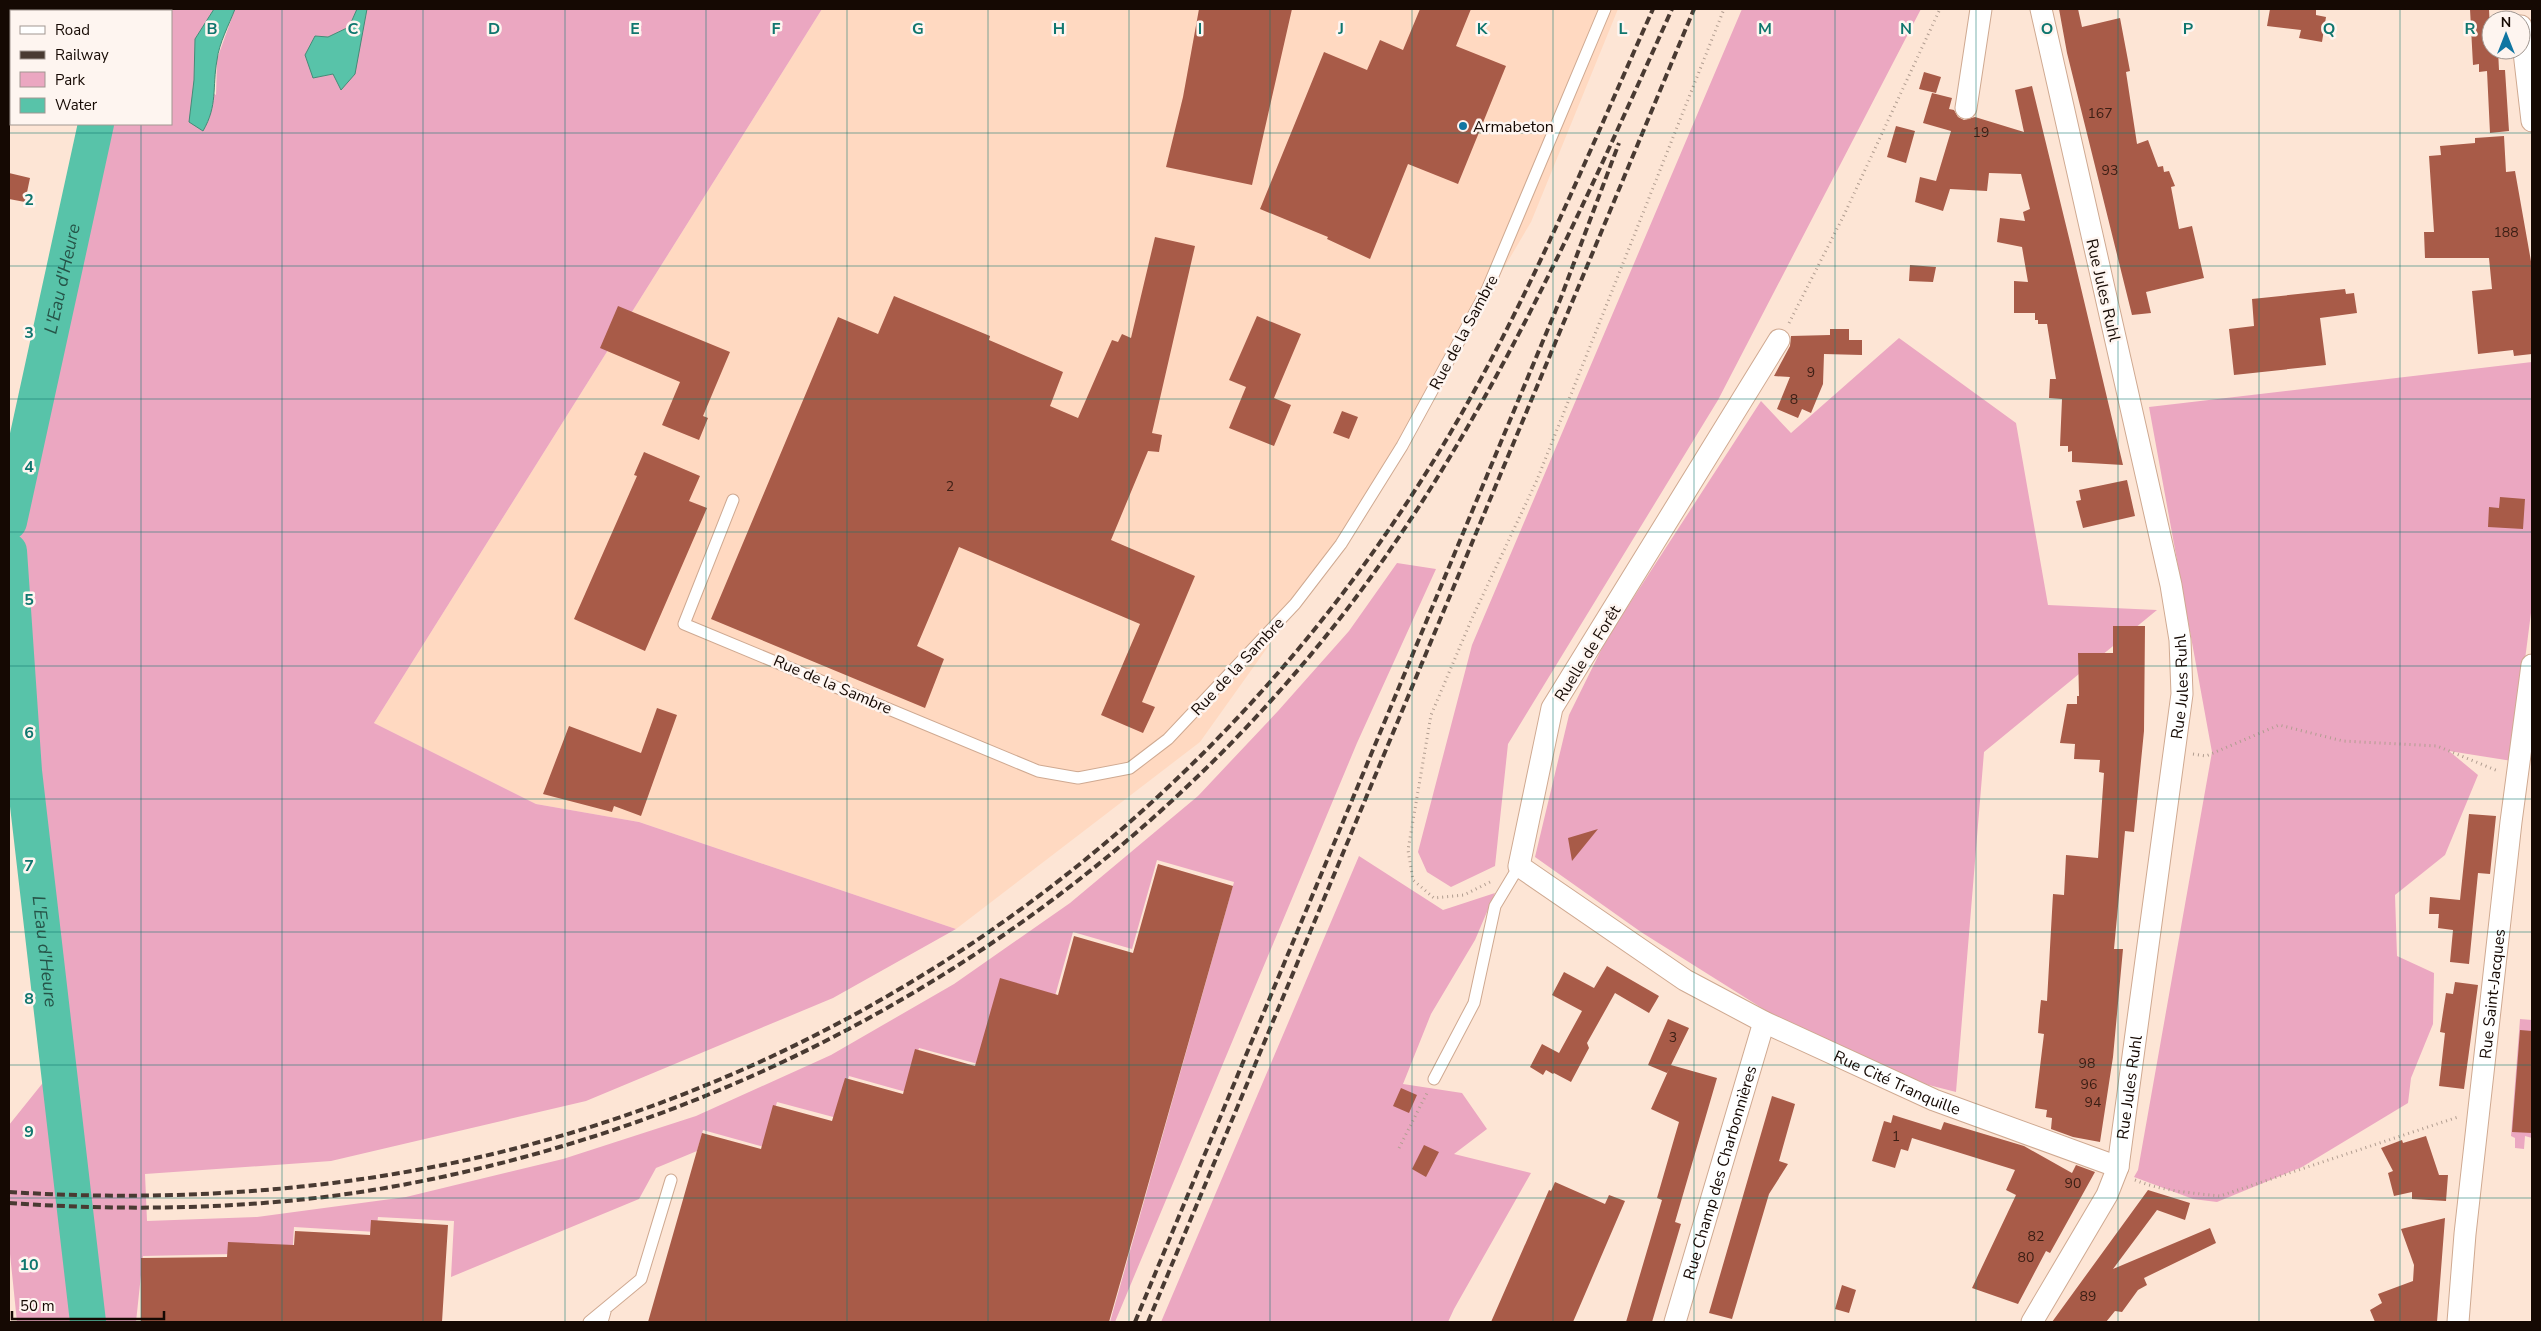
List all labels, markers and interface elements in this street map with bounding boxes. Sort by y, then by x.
legend [10,10,172,125]
north arrow [2481,10,2531,60]
text: N [2501,13,2511,32]
text: B [206,18,218,40]
text: C [348,18,359,40]
text: D [488,18,500,40]
text: E [630,18,640,40]
text: F [772,18,781,40]
text: G [912,18,924,40]
text: H [1053,18,1065,40]
text: I [1198,18,1202,40]
text: J [1337,18,1344,40]
text: K [1477,18,1489,40]
text: L [1619,18,1628,40]
text: M [1758,18,1772,40]
text: N [1900,18,1912,40]
text: O [2041,18,2053,40]
text: P [2183,18,2193,40]
text: Q [2323,18,2335,40]
text: R [2465,18,2476,40]
text: Road [55,20,90,40]
text: Railway [55,45,109,65]
text: Park [55,70,85,90]
text: Water [55,95,98,115]
house number: 167 [2087,104,2113,123]
place label: Armabeton [1473,116,1554,138]
marker: Armabeton [1457,120,1469,132]
house number: 19 [1973,123,1989,142]
house number: 93 [2102,161,2118,180]
text: 2 [24,189,34,211]
water label: L'Eau d'Heure [38,221,86,336]
house number: 188 [2493,223,2519,242]
street label: Rue Jules Ruhl [2081,237,2126,344]
street label: Rue de la Sambre [1424,271,1503,394]
text: 3 [24,322,34,344]
house number: 9 [1807,363,1815,382]
house number: 8 [1790,390,1798,409]
text: 4 [24,456,34,478]
house number: 2 [946,477,954,496]
text: 5 [24,589,34,611]
street label: Ruelle de Forêt [1550,601,1626,706]
street label: Rue de la Sambre [1186,613,1289,721]
street label: Rue Jules Ruhl [2166,632,2194,741]
street label: Rue de la Sambre [770,650,895,720]
text: 6 [24,722,34,744]
text: 7 [24,855,34,877]
water label: L'Eau d'Heure [27,894,63,1009]
street label: Rue Saint-Jacques [2475,928,2511,1060]
text: 8 [24,988,34,1010]
house number: 3 [1669,1028,1677,1047]
street label: Rue Jules Ruhl [2112,1034,2148,1141]
street label: Rue Cité Tranquille [1830,1045,1963,1121]
house number: 98 [2079,1054,2095,1073]
street label: Rue Champ des Charbonnières [1678,1063,1762,1282]
house number: 96 [2081,1075,2097,1094]
house number: 94 [2085,1093,2101,1112]
text: 9 [24,1121,34,1143]
house number: 1 [1892,1127,1900,1146]
house number: 90 [2065,1174,2081,1193]
house number: 82 [2028,1227,2044,1246]
house number: 80 [2018,1248,2034,1267]
text: 10 [19,1254,39,1276]
house number: 89 [2080,1287,2096,1306]
scale bar [12,1288,165,1320]
text: 50 m [20,1296,55,1316]

